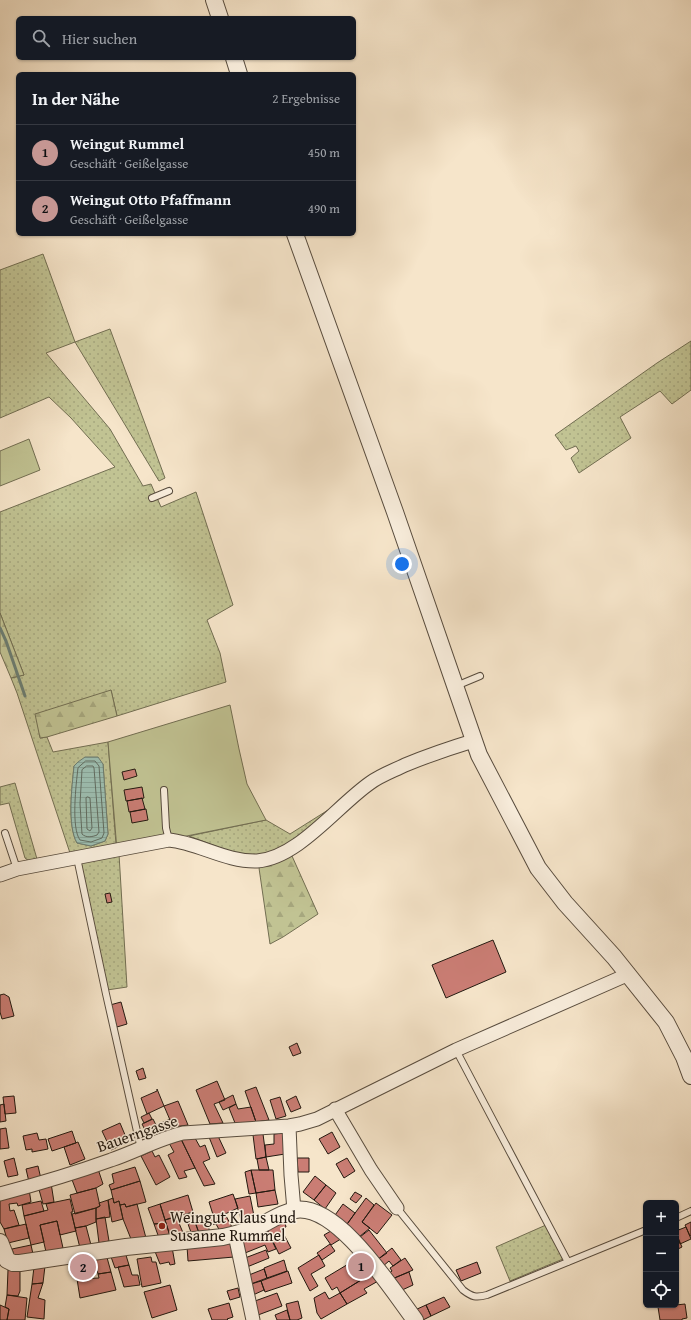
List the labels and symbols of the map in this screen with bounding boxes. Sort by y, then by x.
your location [392,554,412,574]
street label: Bauerngasse [93,1108,181,1158]
place label: Weingut Klaus und Susanne Rummel [170,1205,296,1247]
marker: Weingut Klaus und Susanne Rummel [157,1221,167,1231]
pin: 1 [348,1251,374,1281]
pin: 2 [70,1252,96,1282]

